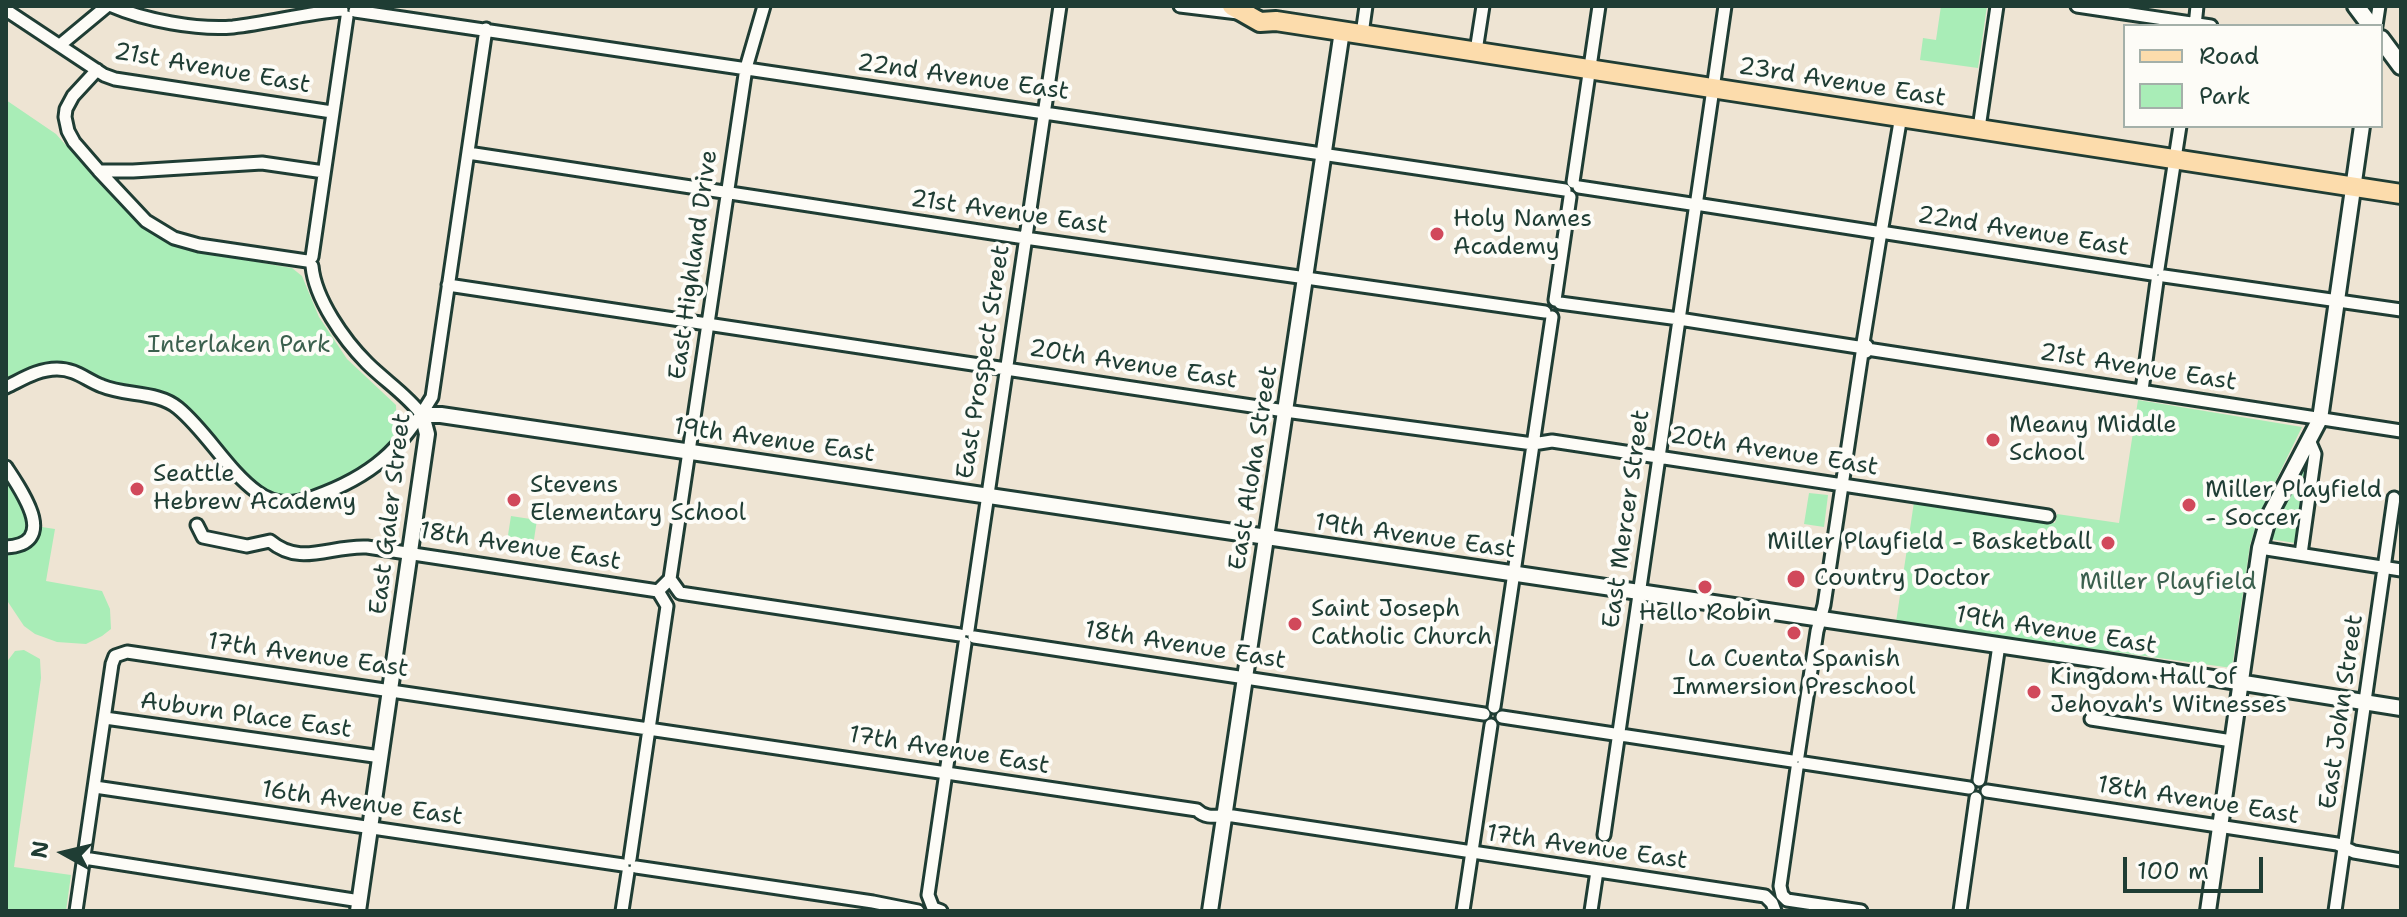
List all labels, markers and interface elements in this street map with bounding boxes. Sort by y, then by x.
legend [2123,24,2383,128]
street label: 21st Avenue East [112,38,312,100]
text: Road [2199,40,2259,72]
street label: 22nd Avenue East [855,49,1071,107]
street label: 23rd Avenue East [1736,52,1948,114]
text: Park [2199,80,2251,112]
street label: East Highland Drive [664,148,724,382]
street label: 21st Avenue East [908,185,1110,241]
street label: 22nd Avenue East [1915,201,2131,263]
place label: Holy Names Academy [1453,206,1592,262]
marker: Holy Names Academy [1428,225,1446,243]
street label: East Prospect Street [951,243,1017,481]
park label: Interlaken Park [147,332,331,360]
street label: 20th Avenue East [1027,334,1239,396]
street label: 21st Avenue East [2038,338,2238,398]
street label: East Aloha Street [1224,364,1284,572]
street label: East Mercer Street [1597,408,1657,630]
street label: East Galer Street [364,412,418,616]
place label: Meany Middle School [2009,412,2177,468]
street label: 19th Avenue East [672,413,876,469]
street label: 20th Avenue East [1668,421,1880,483]
marker: Meany Middle School [1984,431,2002,449]
place label: Seattle Hebrew Academy [153,461,356,517]
place label: Stevens Elementary School [530,472,746,528]
place label: Miller Playfield - Soccer [2205,477,2382,533]
marker: Seattle Hebrew Academy [128,480,146,498]
marker: Stevens Elementary School [505,491,523,509]
marker: Miller Playfield - Soccer [2180,496,2198,514]
street label: 19th Avenue East [1313,509,1517,565]
street label: 18th Avenue East [417,517,623,577]
place label: Miller Playfield - Basketball [1767,529,2092,557]
marker: Miller Playfield - Basketball [2099,534,2117,552]
place label: Country Doctor [1814,565,1991,593]
marker: Country Doctor [1785,568,1807,590]
park label: Miller Playfield [2080,569,2256,597]
marker: Hello Robin [1696,578,1714,596]
place label: Saint Joseph Catholic Church [1311,596,1492,652]
place label: Hello Robin [1639,600,1771,628]
street label: 19th Avenue East [1954,601,2158,661]
street label: East John Street [2314,613,2370,811]
marker: Saint Joseph Catholic Church [1286,615,1304,633]
street label: 18th Avenue East [1082,616,1288,676]
marker: La Cuenta Spanish Immersion Preschool [1785,624,1803,642]
street label: 17th Avenue East [206,628,410,684]
place label: La Cuenta Spanish Immersion Preschool [1672,646,1916,702]
place label: Kingdom Hall of Jehovah's Witnesses [2050,664,2287,720]
marker: Kingdom Hall of Jehovah's Witnesses [2025,683,2043,701]
street label: Auburn Place East [138,687,354,745]
street label: 17th Avenue East [847,721,1051,781]
street label: 18th Avenue East [2095,771,2301,831]
street label: 16th Avenue East [260,776,464,832]
north arrow [24,813,104,893]
street label: 17th Avenue East [1485,820,1689,876]
text: N [24,839,55,860]
scale bar [2127,841,2267,891]
text: 100 m [2137,855,2209,887]

